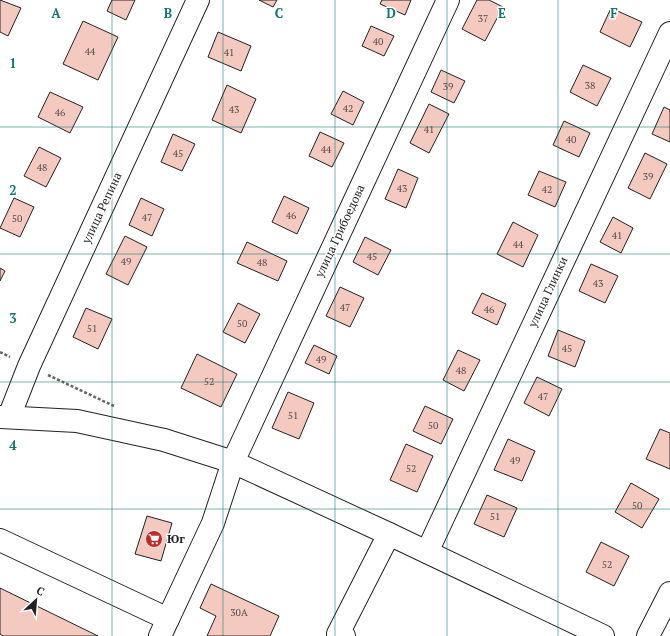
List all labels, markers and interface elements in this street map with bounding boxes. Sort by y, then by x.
text: A [51,4,61,22]
text: B [164,4,172,22]
text: C [275,4,283,22]
text: D [386,4,396,22]
text: E [498,4,506,22]
text: F [610,4,618,22]
house number: 37 [478,12,488,25]
house number: 40 [373,35,383,48]
house number: 44 [85,45,96,58]
house number: 41 [224,46,234,59]
text: 1 [9,54,17,72]
house number: 38 [585,79,595,92]
house number: 39 [443,80,453,93]
house number: 42 [343,102,353,115]
house number: 43 [229,103,239,116]
house number: 46 [55,106,66,119]
house number: 41 [424,123,434,136]
house number: 40 [566,133,576,146]
house number: 44 [321,143,332,156]
house number: 45 [173,147,183,160]
house number: 48 [37,161,47,174]
street label: улица Репина [78,170,125,247]
house number: 39 [643,170,653,183]
text: 2 [9,181,17,199]
street label: улица Грибоедова [311,182,368,281]
house number: 43 [397,182,407,195]
house number: 42 [542,183,552,196]
house number: 46 [286,209,297,222]
house number: 47 [142,211,152,224]
house number: 50 [12,212,22,225]
house number: 41 [612,229,622,242]
house number: 44 [513,238,524,251]
house number: 45 [367,250,377,263]
street label: улица Глинки [524,254,570,330]
house number: 49 [121,255,131,268]
house number: 48 [257,256,267,269]
house number: 43 [593,277,603,290]
house number: 47 [340,301,350,314]
house number: 46 [484,303,495,316]
text: 3 [9,309,17,327]
house number: 50 [237,317,247,330]
house number: 51 [87,322,97,335]
house number: 45 [562,342,572,355]
house number: 49 [316,353,326,366]
house number: 48 [456,364,466,377]
house number: 52 [204,375,214,388]
house number: 47 [538,390,548,403]
house number: 51 [288,409,298,422]
house number: 50 [428,419,438,432]
text: 4 [9,436,17,454]
house number: 49 [510,454,520,467]
house number: 52 [406,462,416,475]
house number: 50 [632,499,642,512]
house number: 51 [490,510,500,523]
supermarket icon: Юг [144,529,164,549]
place label: Юг [167,531,185,546]
house number: 52 [602,558,612,571]
north arrow [16,580,56,620]
text: С [34,583,47,599]
house number: 30А [230,606,248,619]

